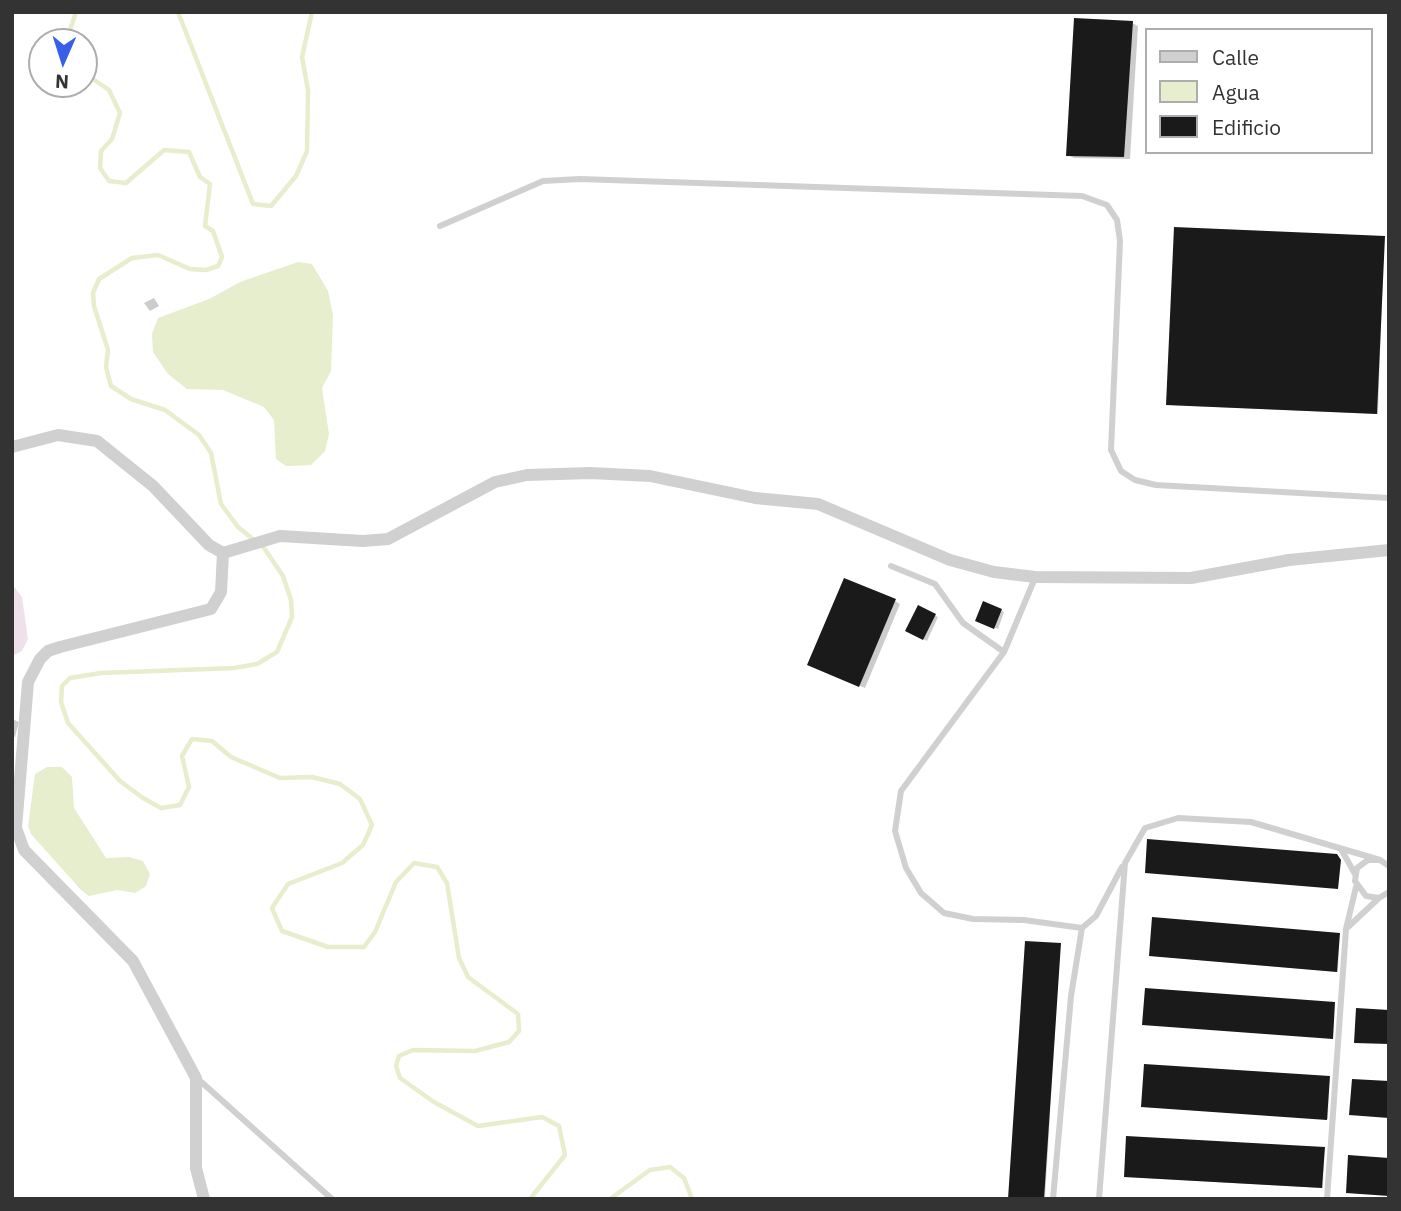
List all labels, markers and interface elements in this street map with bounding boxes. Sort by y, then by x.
north arrow [28,28,98,98]
legend [1146,28,1373,154]
text: Calle [1212,43,1259,71]
text: N [55,70,70,94]
text: Agua [1212,78,1260,106]
text: Edificio [1212,113,1281,141]

